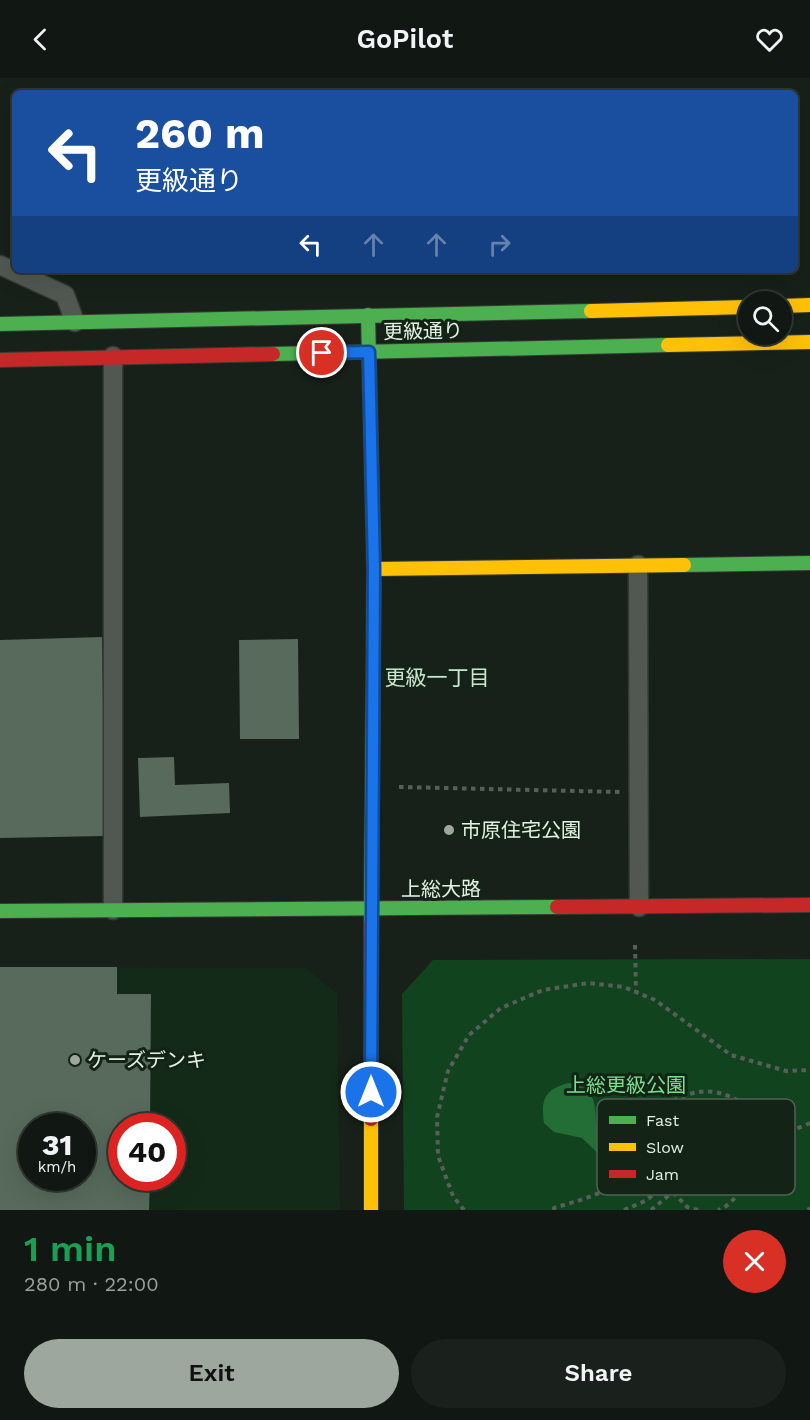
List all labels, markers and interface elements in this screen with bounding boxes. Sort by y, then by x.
icon: back [24,23,57,56]
text: GoPilot [357,23,453,55]
icon: heart [753,23,786,56]
text: 260 m [135,109,265,158]
icon: left [36,114,114,192]
text: 更級通り [135,165,243,197]
icon: left [294,228,327,261]
icon: ahead [357,228,390,261]
icon: ahead [420,228,453,261]
icon: right [483,228,516,261]
map controls [738,291,792,345]
button: search [738,291,792,345]
street label: 更級通り [383,318,463,344]
pin [296,327,347,378]
icon: arrive [305,336,338,369]
district label: 更級一丁目 [385,665,490,690]
place label: 市原住宅公園 [461,818,581,842]
marker: 市原住宅公園 [442,823,456,837]
street label: 上総大路 [401,877,481,901]
place label: ケーズデンキ [87,1048,206,1072]
marker: ケーズデンキ [68,1053,82,1067]
position arrow [339,1060,403,1124]
park label: 上総更級公園 [566,1073,686,1097]
legend [597,1099,795,1195]
text: Fast [646,1111,679,1130]
speed limit sign: 40 [108,1113,186,1191]
text: 31 [42,1127,72,1162]
text: Slow [646,1138,684,1157]
text: km/h [38,1158,76,1176]
text: Jam [646,1165,679,1184]
text: 1 min [24,1228,116,1270]
button: close [723,1230,786,1293]
text: 280 m · 22:00 [24,1272,159,1296]
button: Exit [24,1339,399,1408]
button: Share [411,1339,786,1408]

